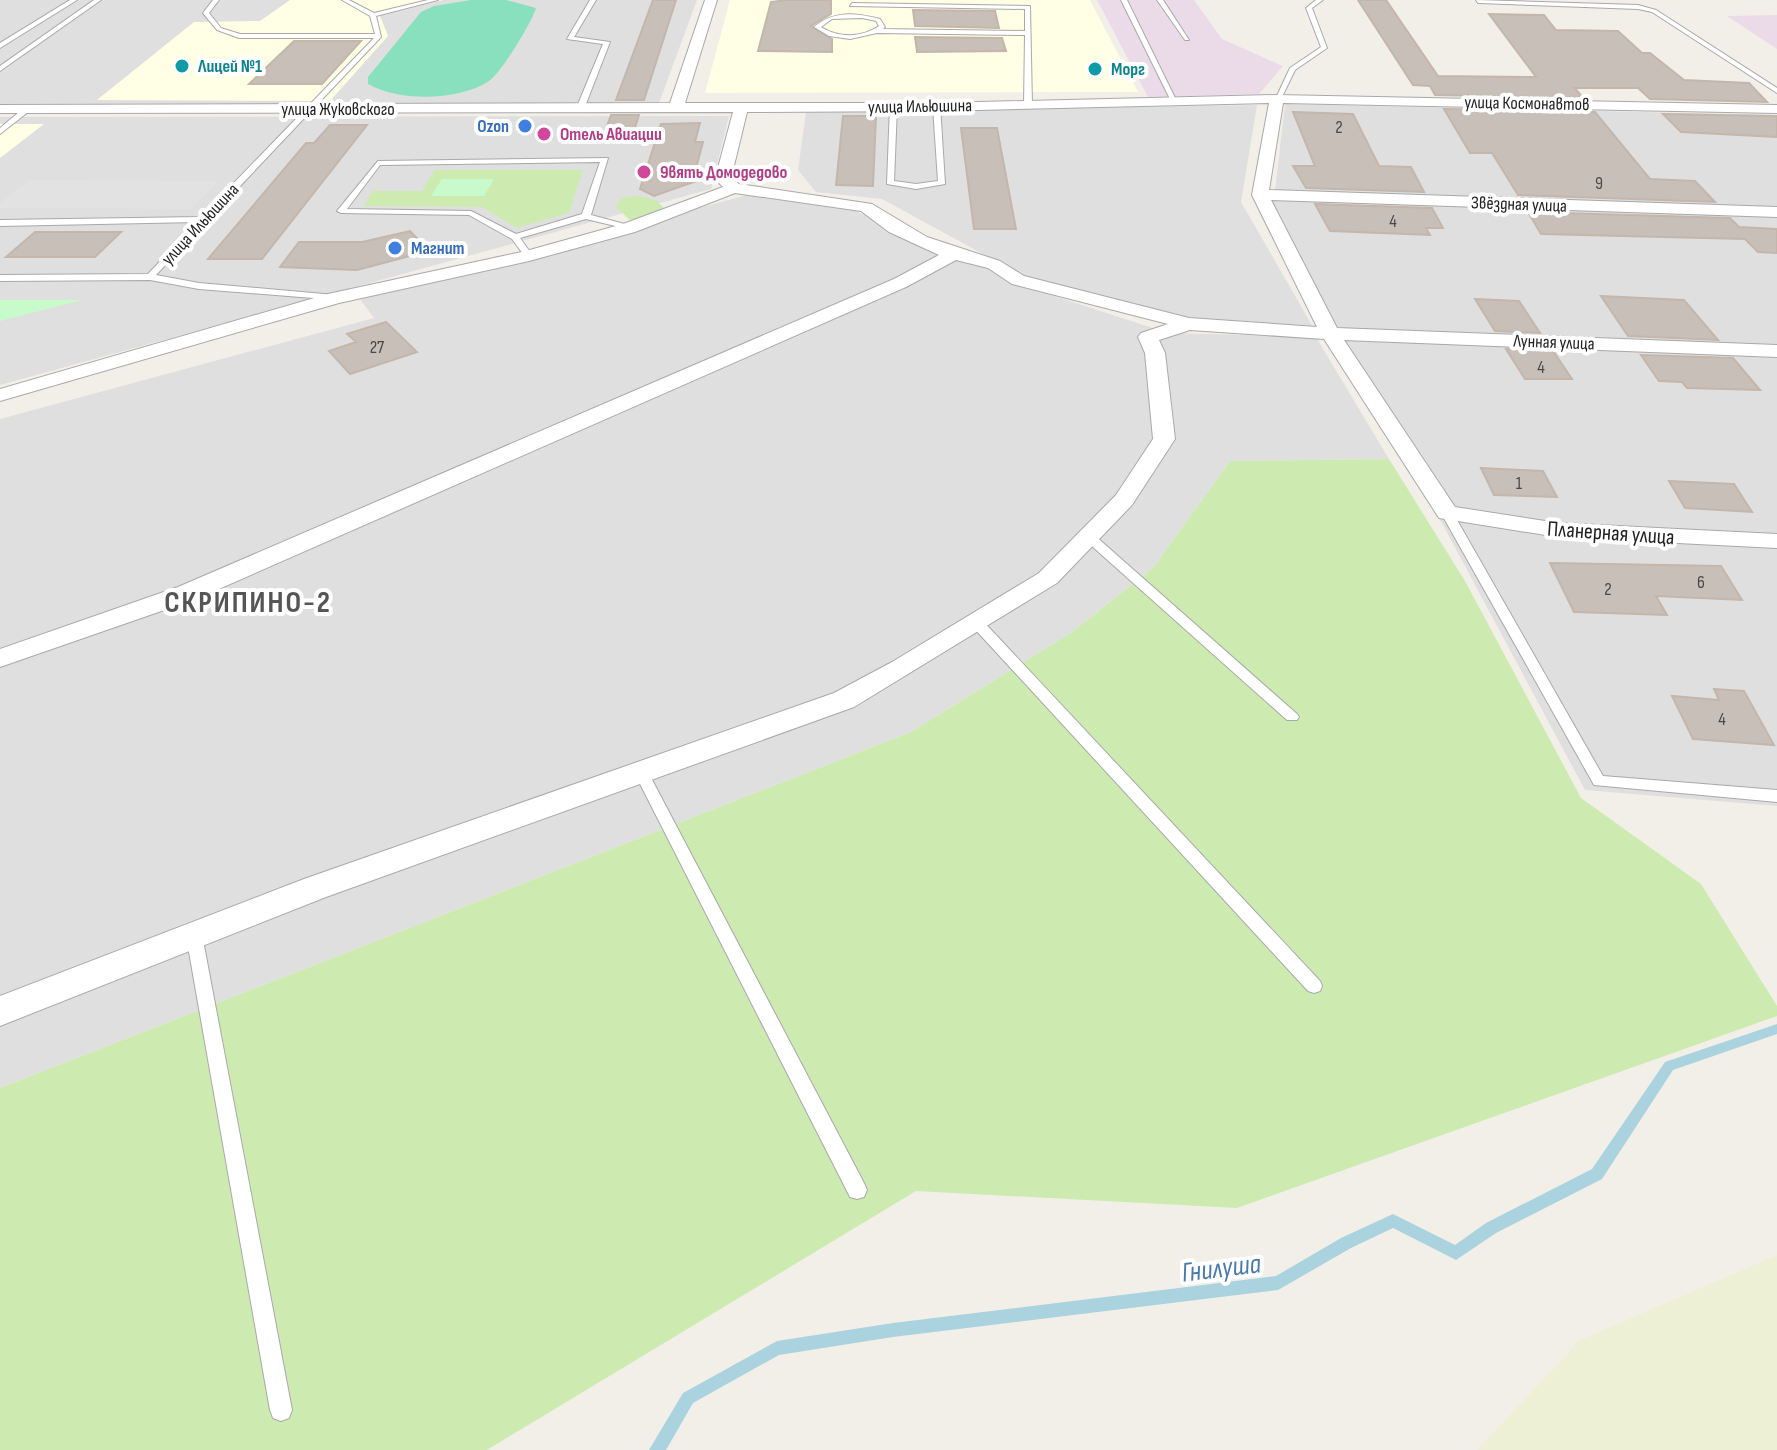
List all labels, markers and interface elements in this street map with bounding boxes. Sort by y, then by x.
place label: Лицей №1 [197,56,262,77]
marker: Лицей №1 [173,57,191,75]
place label: Морг [1111,59,1145,80]
marker: Морг [1086,60,1104,78]
street label: улица Космонавтов [1464,92,1590,115]
street label: улица Ильюшина [868,95,972,118]
street label: улица Жуковского [281,99,395,120]
place label: Ozon [477,116,509,137]
marker: Ozon [516,117,534,135]
house number: 2 [1335,117,1343,138]
place label: Отель Авиации [560,124,662,145]
marker: Отель Авиации [535,125,553,143]
place label: 9вять Домодедово [660,162,788,183]
marker: 9вять Домодедово [635,163,653,181]
house number: 9 [1595,173,1603,194]
street label: улица Ильюшина [157,179,244,270]
street label: Звёздная улица [1471,192,1567,217]
house number: 4 [1389,211,1397,232]
place label: Магнит [411,238,465,259]
marker: Магнит [386,239,404,257]
street label: Лунная улица [1512,331,1595,354]
house number: 27 [370,337,385,358]
house number: 4 [1537,357,1545,378]
house number: 1 [1516,473,1523,494]
street label: Планерная улица [1546,516,1675,551]
house number: 6 [1697,572,1705,593]
house number: 2 [1604,579,1612,600]
district label: СКРИПИНО-2 [164,585,332,621]
house number: 4 [1718,709,1726,730]
water label: Гнилуша [1180,1247,1263,1290]

